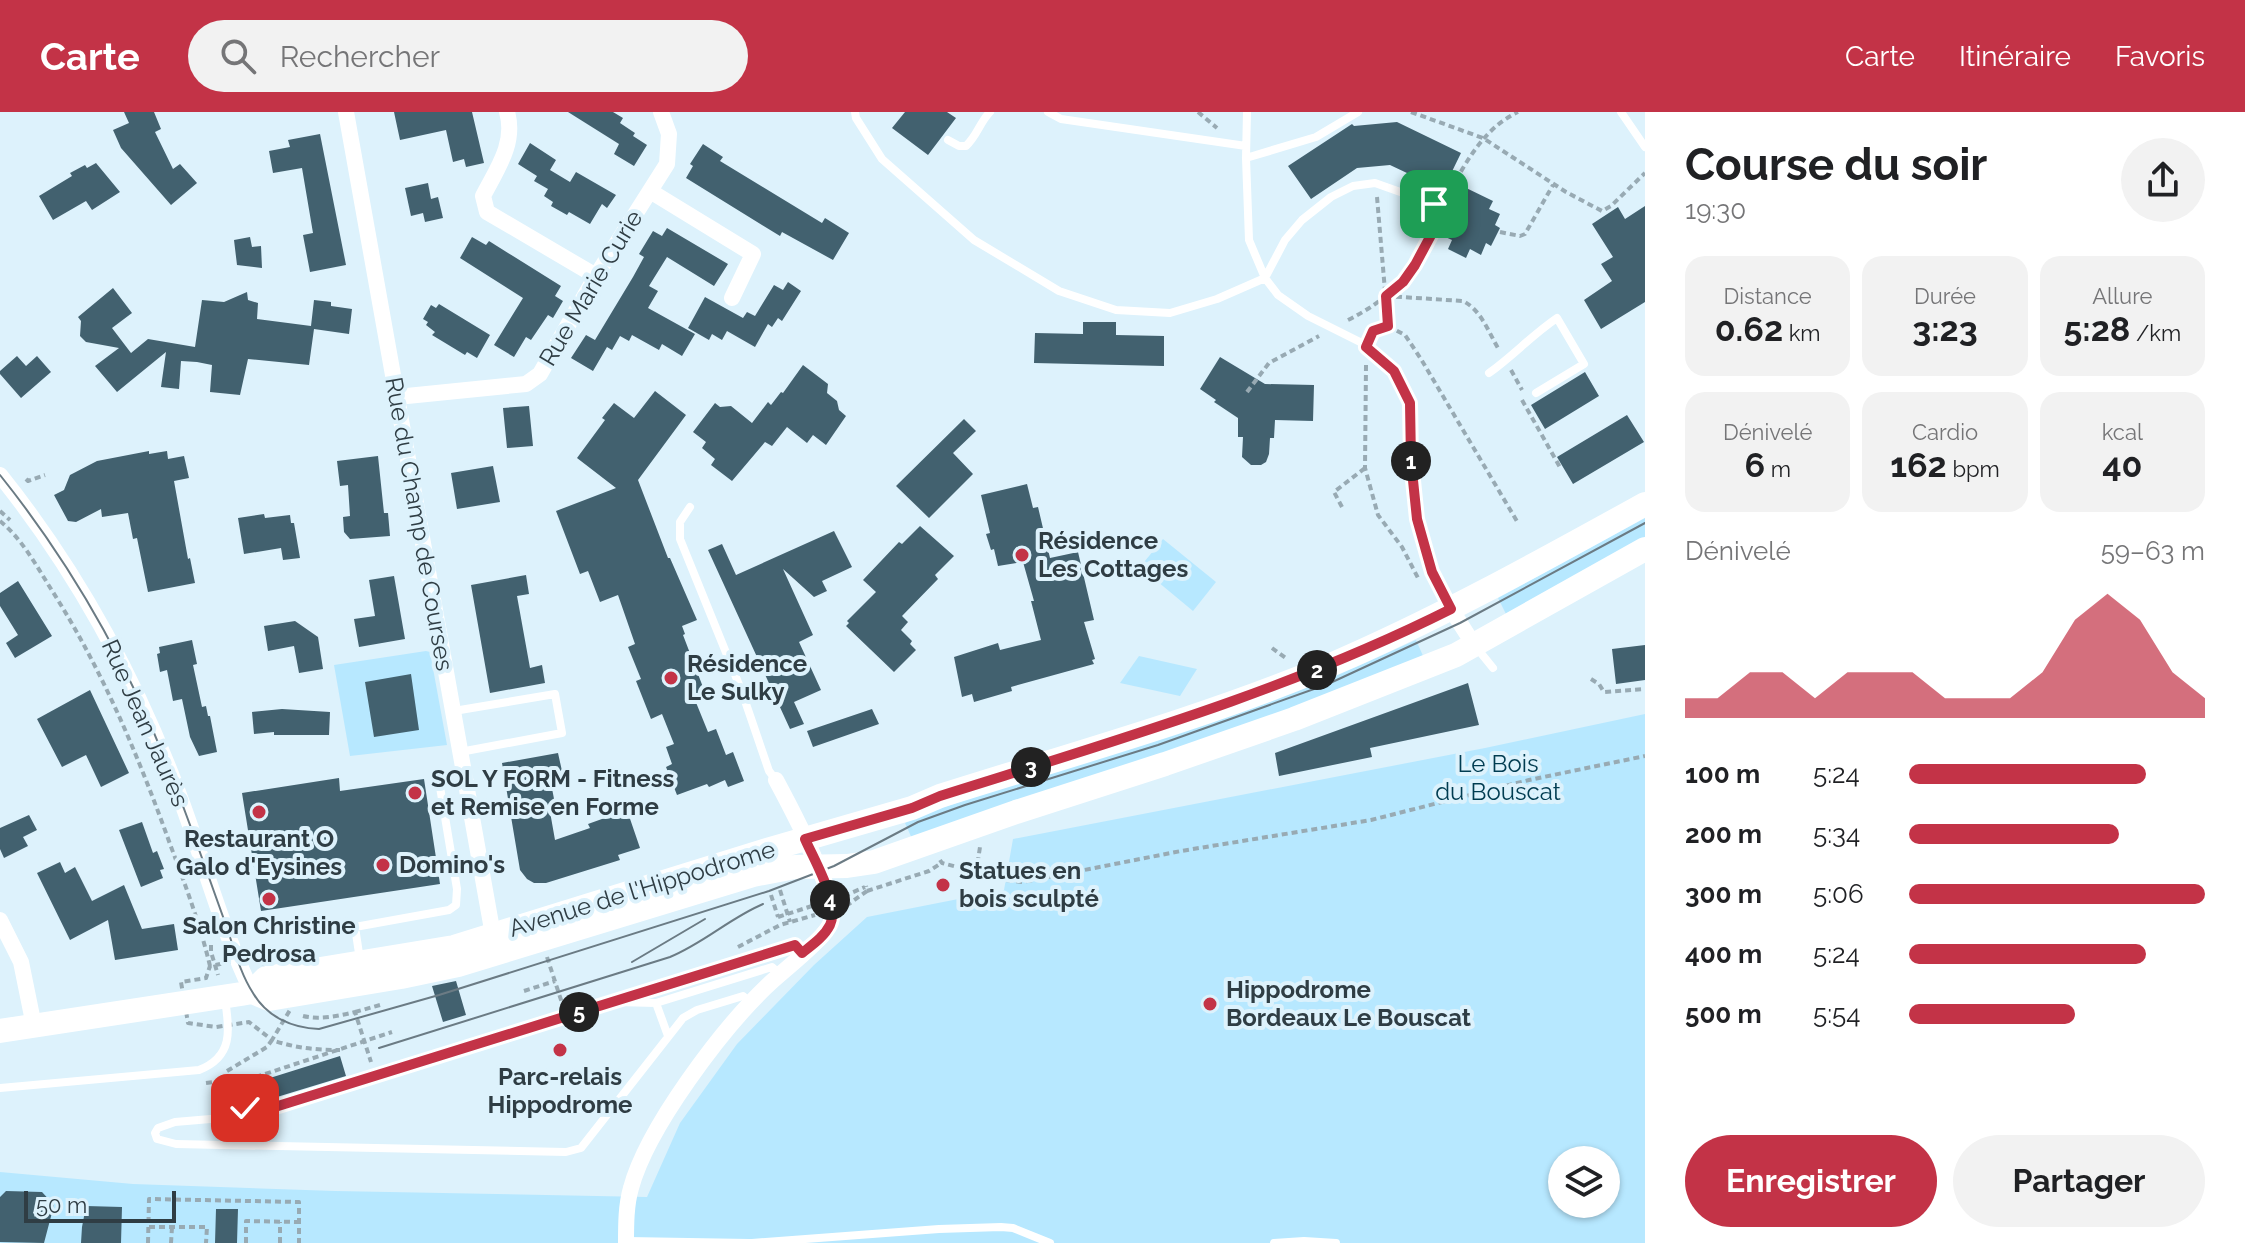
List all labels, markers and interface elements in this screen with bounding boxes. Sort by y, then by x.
search box [188,20,748,92]
text: Carte [40,34,140,79]
icon: search [216,34,260,78]
text: Rechercher [280,39,440,74]
text: Carte [1845,40,1915,73]
text: Itinéraire [1959,40,2071,73]
text: Favoris [2115,40,2205,73]
button: share [2121,138,2205,222]
text: Course du soir [1685,139,1987,190]
pin [1400,170,1468,238]
icon: arrive [1412,182,1456,226]
text: 19:30 [1685,195,1746,225]
street label: Rue Marie Curie [533,205,648,371]
text: Distance [1724,283,1812,309]
text: Durée [1914,283,1976,309]
text: Allure [2092,283,2152,309]
text: 0.62 [1715,309,1783,349]
text: 3:23 [1912,309,1978,349]
text: 5:28 [2063,309,2130,349]
text: km [1783,320,1821,346]
text: /km [2130,320,2181,346]
street label: Rue du Champ de Courses [379,375,460,673]
text: Dénivelé [1723,419,1812,445]
text: Cardio [1912,419,1978,445]
text: kcal [2102,419,2143,445]
pin: 1 [1391,441,1431,481]
text: 6 [1744,445,1765,485]
text: 162 [1890,445,1947,485]
text: 40 [2102,445,2142,485]
text: 1 [1406,448,1416,474]
text: m [1765,456,1791,482]
text: bpm [1947,456,2000,482]
place label: Résidence Les Cottages [1038,526,1188,583]
text: Dénivelé [1685,536,1791,566]
text: 59–63 m [2101,536,2205,566]
marker: Résidence Les Cottages [1013,546,1031,564]
street label: Rue Jean Jaurès [96,635,195,811]
place label: Résidence Le Sulky [687,649,807,706]
pin: 2 [1297,650,1337,690]
text: 2 [1311,657,1323,683]
marker: Résidence Le Sulky [662,669,680,687]
pin: 3 [1011,747,1051,787]
park label: Le Bois du Bouscat [1435,749,1561,806]
text: 3 [1025,754,1037,780]
text: 100 m [1685,759,1760,789]
text: 5:24 [1813,759,1860,789]
place label: SOL Y FORM - Fitness et Remise en Forme [431,764,675,821]
marker: SOL Y FORM - Fitness et Remise en Forme [406,784,424,802]
marker: Restaurant O Galo d'Eysines [250,803,268,821]
text: 200 m [1685,819,1762,849]
text: 5:34 [1813,819,1860,849]
place label: Restaurant O Galo d'Eysines [176,824,342,881]
street label: Avenue de l'Hippodrome [505,834,778,943]
place label: Domino's [399,850,505,879]
marker: Domino's [374,856,392,874]
place label: Statues en bois sculpté [959,856,1099,913]
marker: Statues en bois sculpté [934,876,952,894]
text: 300 m [1685,879,1762,909]
text: 5:06 [1813,879,1864,909]
pin: 4 [810,880,850,920]
text: 4 [824,887,836,913]
marker: Salon Christine Pedrosa [260,890,278,908]
place label: Salon Christine Pedrosa [182,911,356,968]
text: 400 m [1685,939,1762,969]
text: 5:24 [1813,939,1860,969]
place label: Hippodrome Bordeaux Le Bouscat [1226,975,1471,1032]
pin: 5 [559,992,599,1032]
marker: Hippodrome Bordeaux Le Bouscat [1201,995,1219,1013]
text: 5 [573,999,585,1025]
text: 500 m [1685,999,1762,1029]
text: 5:54 [1813,999,1860,1029]
marker: Parc-relais Hippodrome [551,1041,569,1059]
place label: Parc-relais Hippodrome [488,1062,632,1119]
pin [211,1074,279,1142]
icon: check [223,1086,267,1130]
button: Enregistrer [1685,1135,1937,1227]
button: Partager [1953,1135,2205,1227]
map controls [1548,1146,1620,1218]
button: layers [1548,1146,1620,1218]
scale bar [24,1187,176,1223]
text: 50 m [36,1192,87,1218]

